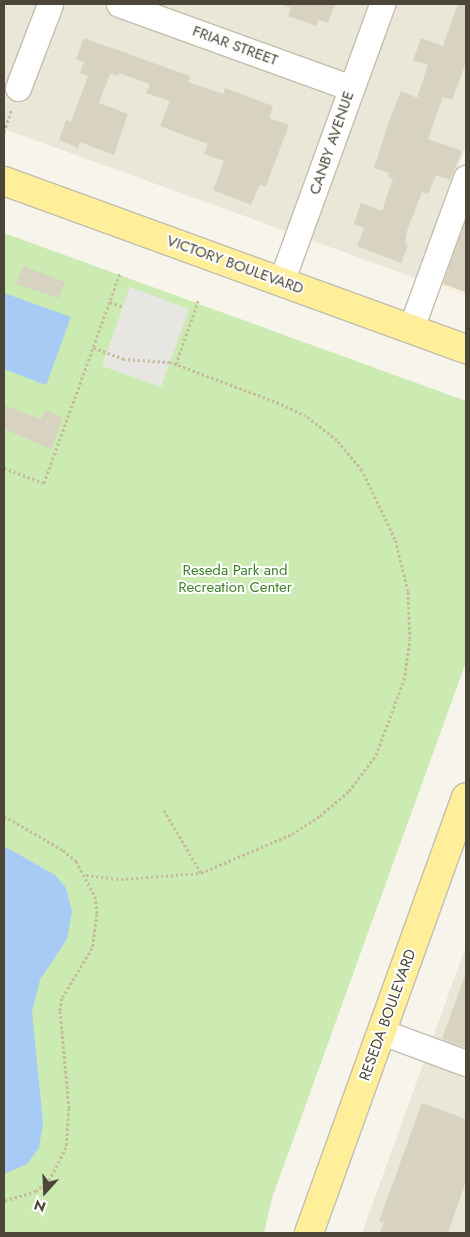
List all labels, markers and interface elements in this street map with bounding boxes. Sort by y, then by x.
street label: FRIAR STREET [190,22,280,70]
street label: CANBY AVENUE [306,89,358,197]
street label: VICTORY BOULEVARD [164,232,306,298]
park label: Reseda Park and Recreation Center [178,561,292,596]
street label: RESEDA BOULEVARD [356,947,420,1083]
north arrow [20,1167,70,1217]
text: N [31,1195,49,1217]

